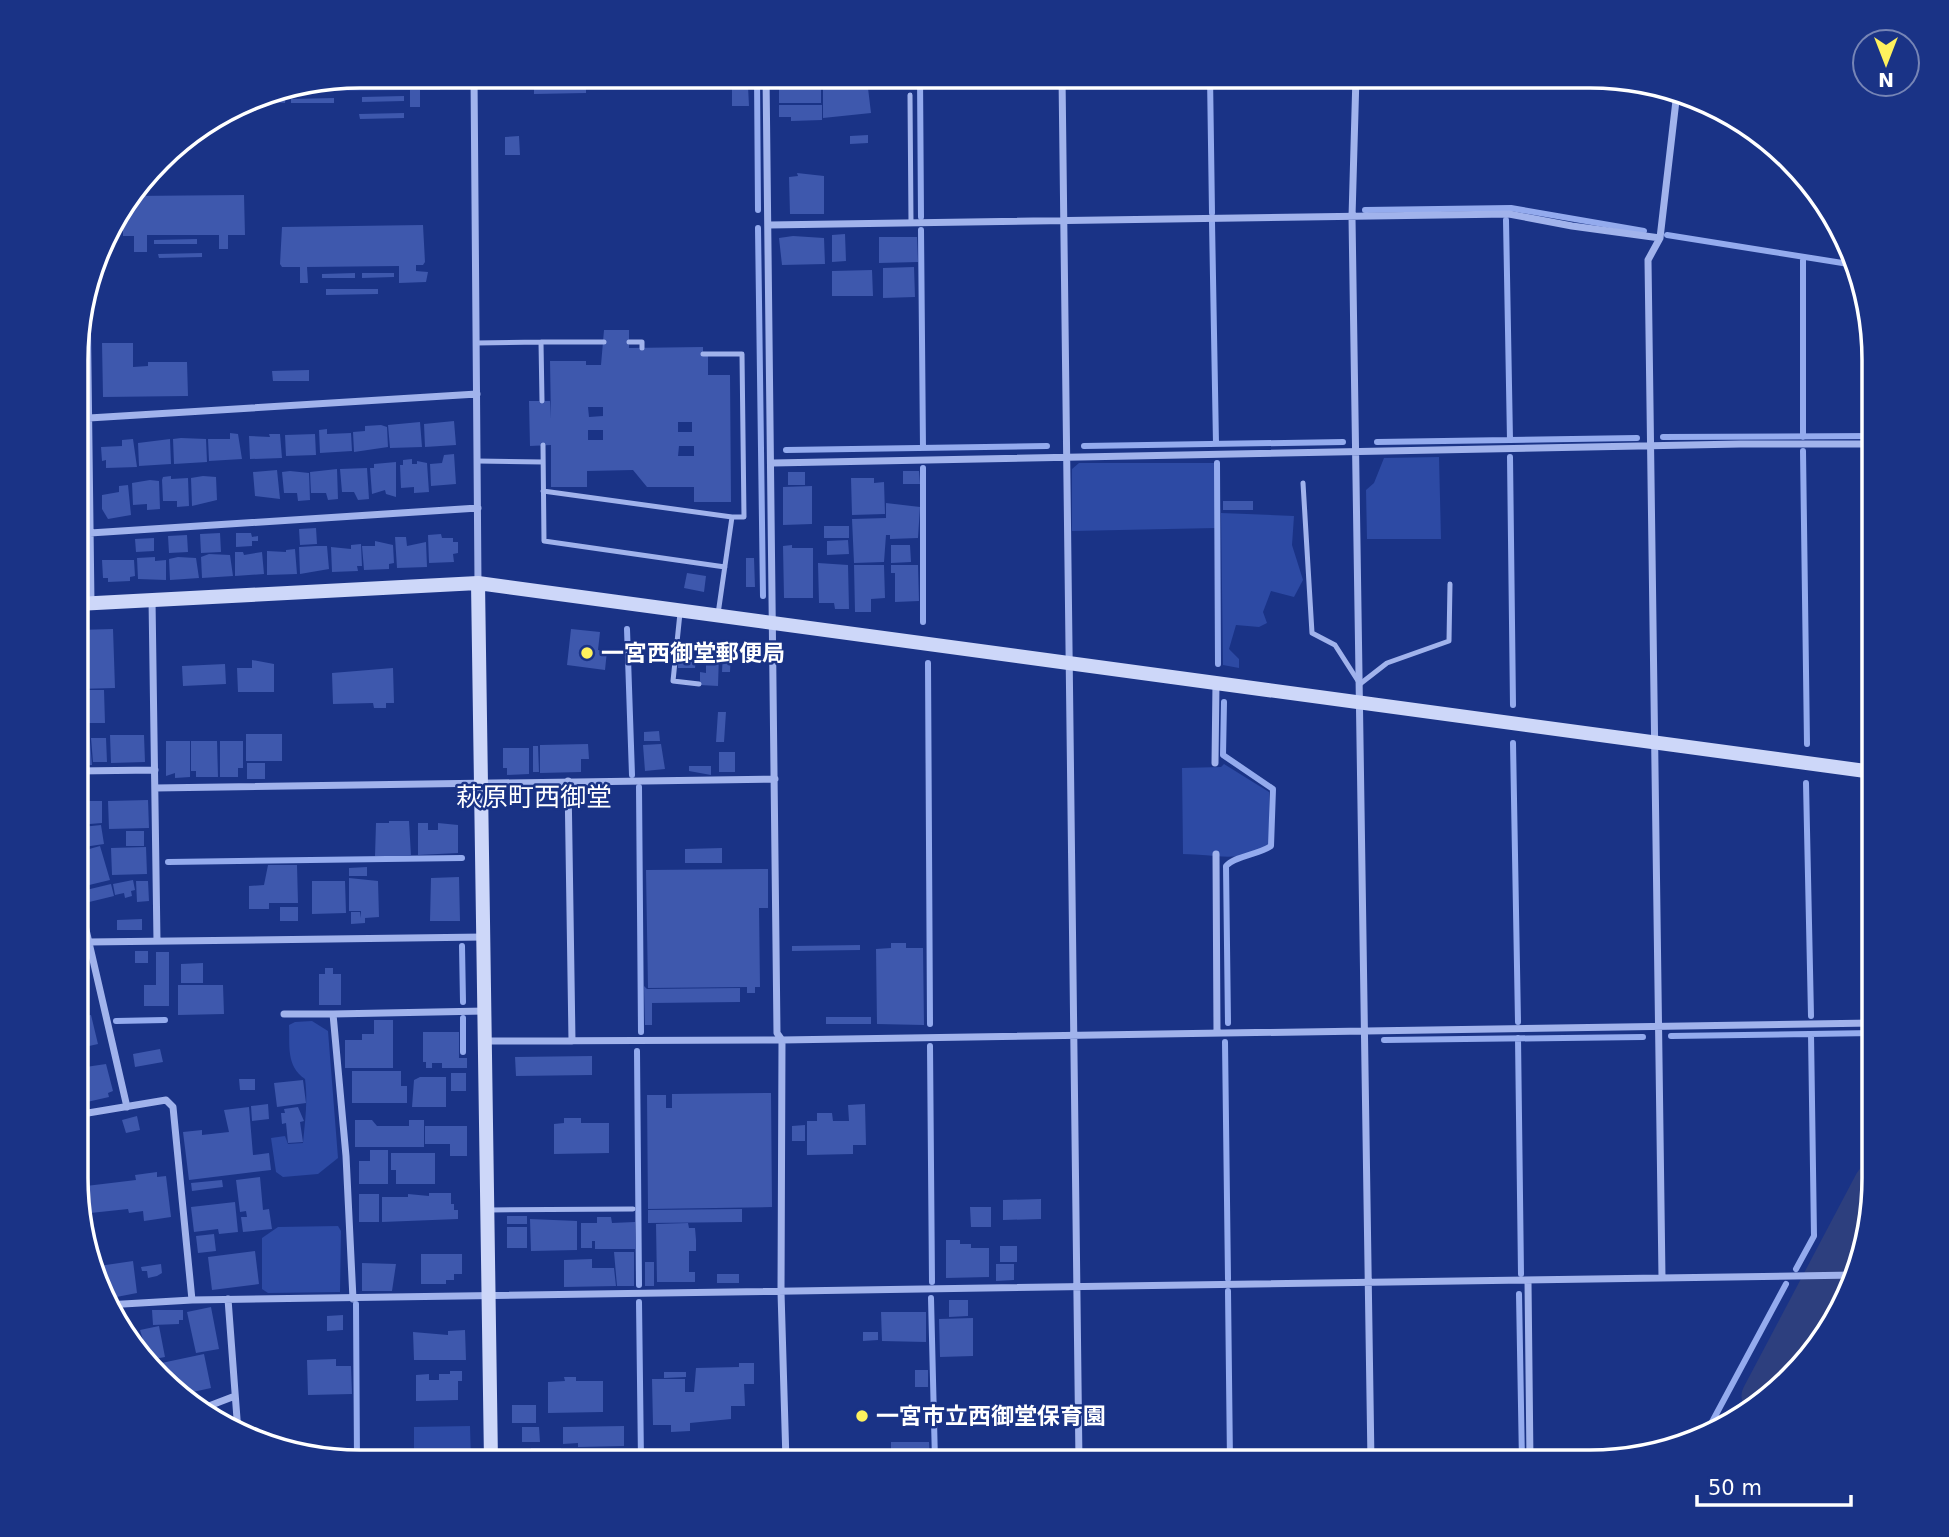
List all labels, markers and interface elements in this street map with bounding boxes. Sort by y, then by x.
north arrow [1851,28,1921,98]
text: N [1878,69,1894,91]
place label: 一宮西御堂郵便局 [601,640,785,666]
marker: 一宮西御堂郵便局 [579,645,595,661]
district label: 萩原町西御堂 [456,782,612,812]
place label: 一宮市立西御堂保育園 [876,1403,1106,1429]
marker: 一宮市立西御堂保育園 [854,1408,870,1424]
scale bar [1697,1464,1851,1508]
text: 50 m [1708,1476,1762,1500]

